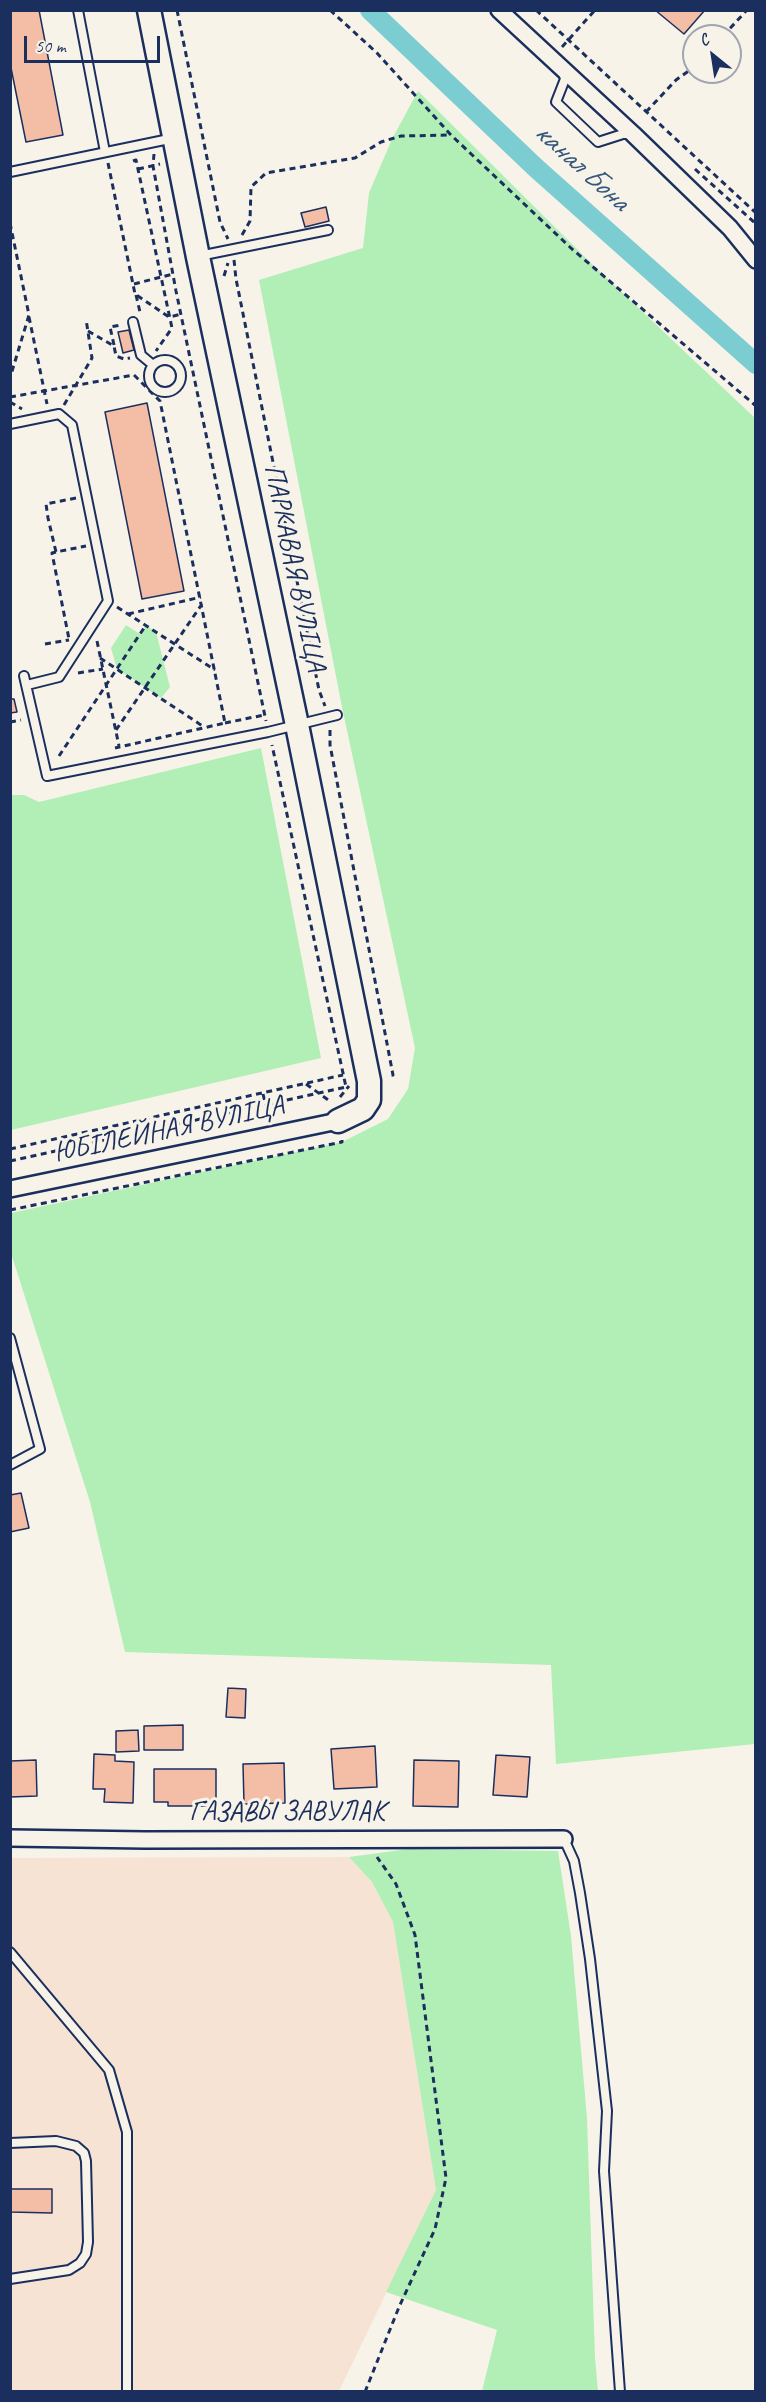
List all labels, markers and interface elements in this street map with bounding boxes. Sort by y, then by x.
scale bar [27,24,164,62]
north arrow [682,24,742,84]
text: С [696,30,712,51]
text: 50 m [35,35,66,57]
water label: канал Бона [526,115,636,219]
street label: ПАРКАВАЯ ВУЛІЦА [256,462,332,674]
street label: ЮБІЛЕЙНАЯ ВУЛІЦА [51,1089,287,1171]
street label: ГАЗАВЫ ЗАВУЛАК [189,1796,385,1830]

